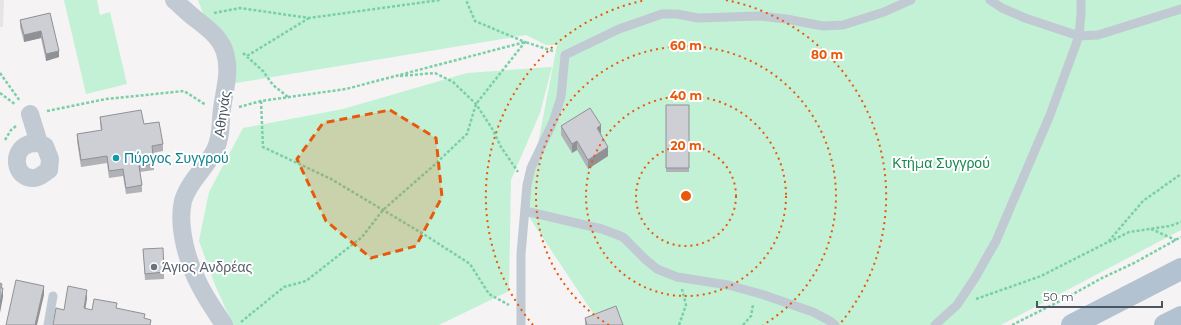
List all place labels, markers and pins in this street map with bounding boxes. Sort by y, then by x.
place label: Πύργος Συγγρού [124,149,229,167]
marker: Πύργος Συγγρού [111,153,121,163]
centre of rings [679,189,693,203]
place label: Άγιος Ανδρέας [162,258,253,276]
marker: Άγιος Ανδρέας [149,262,159,272]

